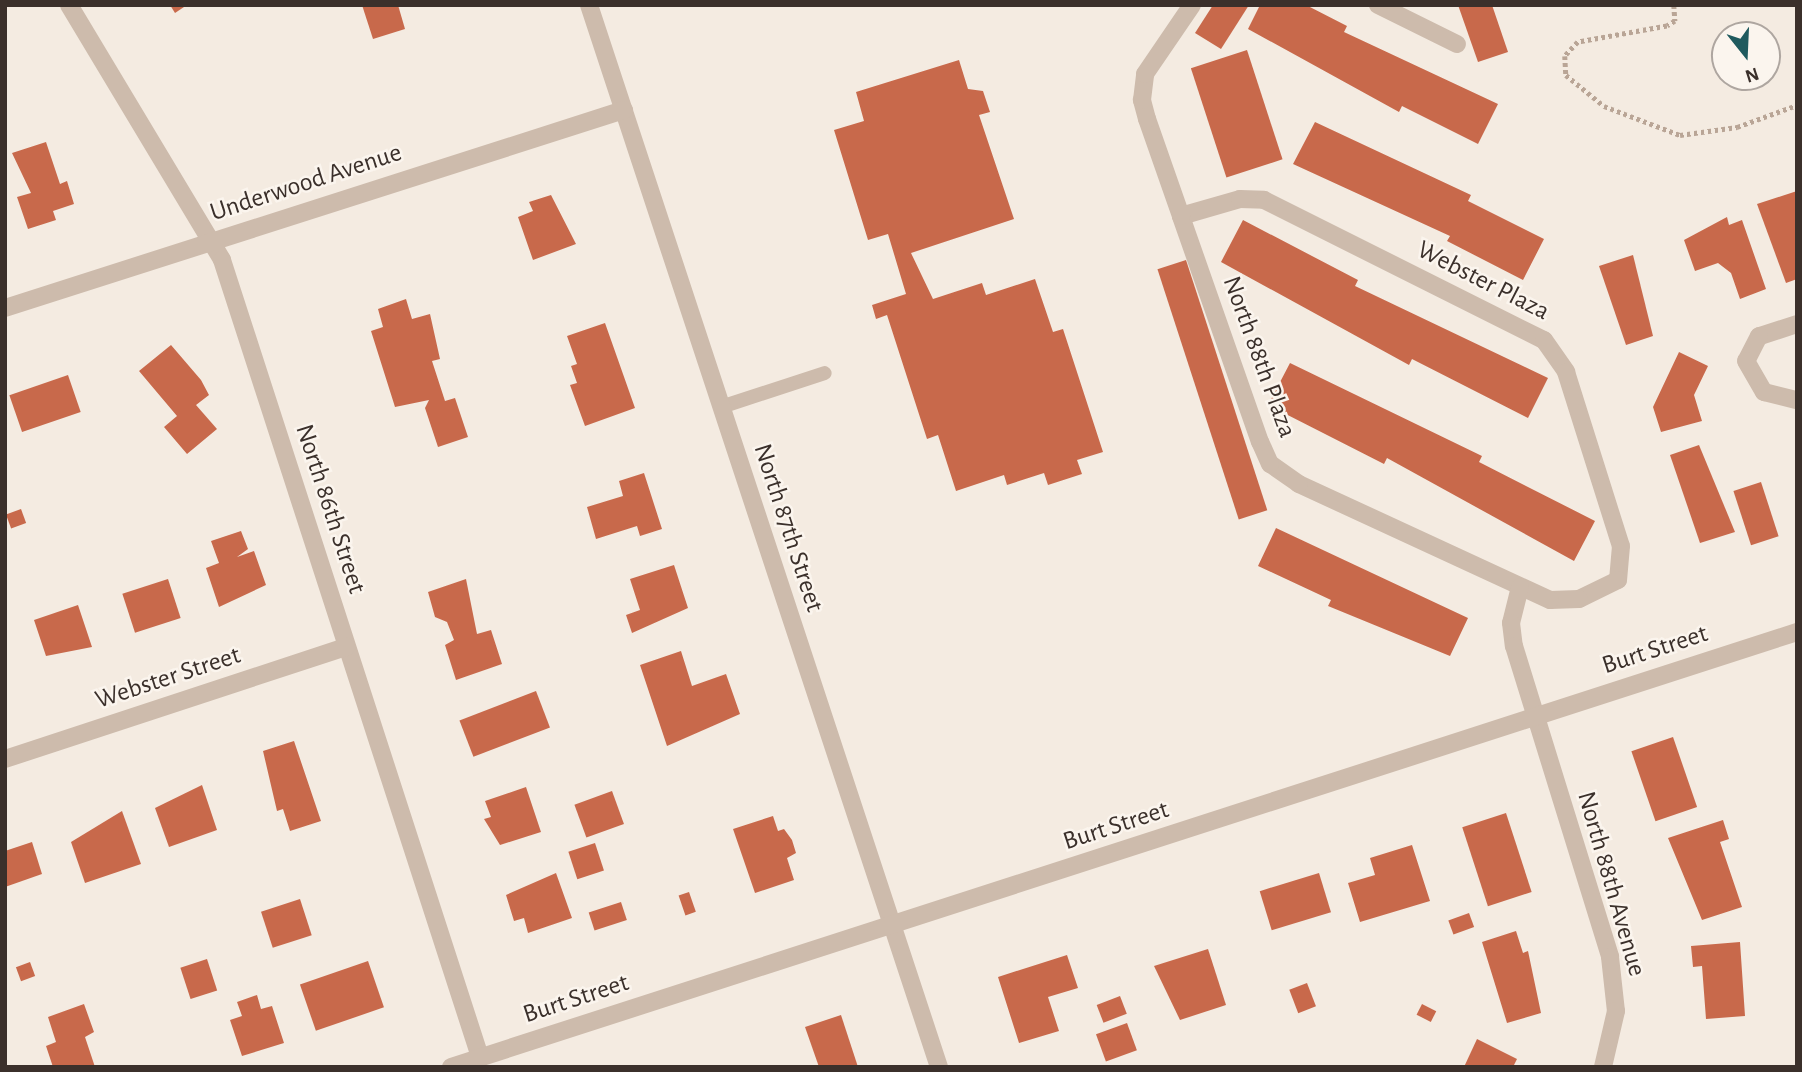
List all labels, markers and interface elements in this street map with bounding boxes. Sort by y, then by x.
north arrow [1711,21,1781,91]
text: N [1743,63,1761,86]
street label: Underwood Avenue [206,137,406,229]
street label: Webster Plaza [1412,234,1554,328]
street label: North 88th Plaza [1215,272,1303,442]
street label: North 86th Street [288,420,372,598]
street label: North 87th Street [746,440,830,616]
street label: Burt Street [1598,618,1712,682]
street label: Webster Street [91,640,245,716]
street label: North 88th Avenue [1570,788,1652,980]
street label: Burt Street [1059,794,1173,858]
street label: Burt Street [519,967,633,1031]

